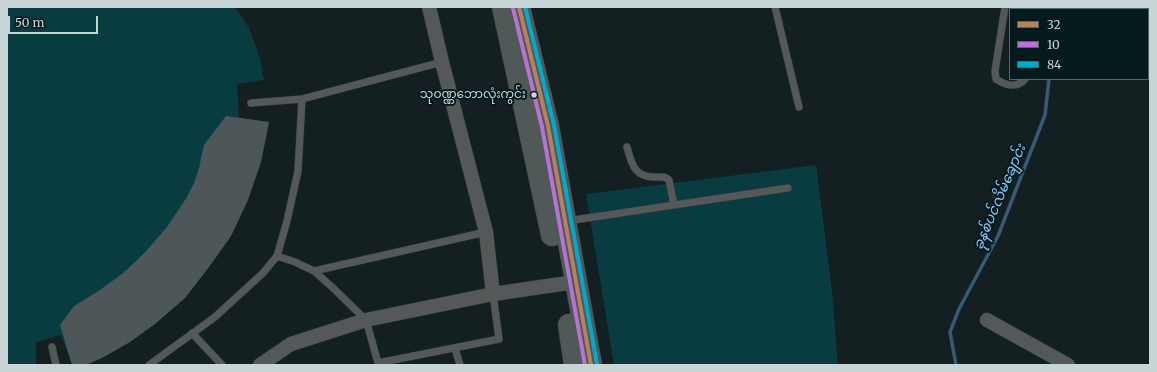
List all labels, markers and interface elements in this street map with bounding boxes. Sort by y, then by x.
scale bar [10,8,100,34]
legend [1009,8,1149,80]
text: 50 m [15,15,44,30]
text: 32 [1047,17,1061,32]
text: 10 [1047,37,1060,52]
text: 84 [1047,57,1061,72]
place label: သုဝဏ္ဏဘောလုံးကွင်း [420,88,526,102]
marker: သုဝဏ္ဏဘောလုံးကွင်း [529,90,539,100]
water label: ခုနစ်ပင်လိမ်ချောင်း [970,142,1030,252]

